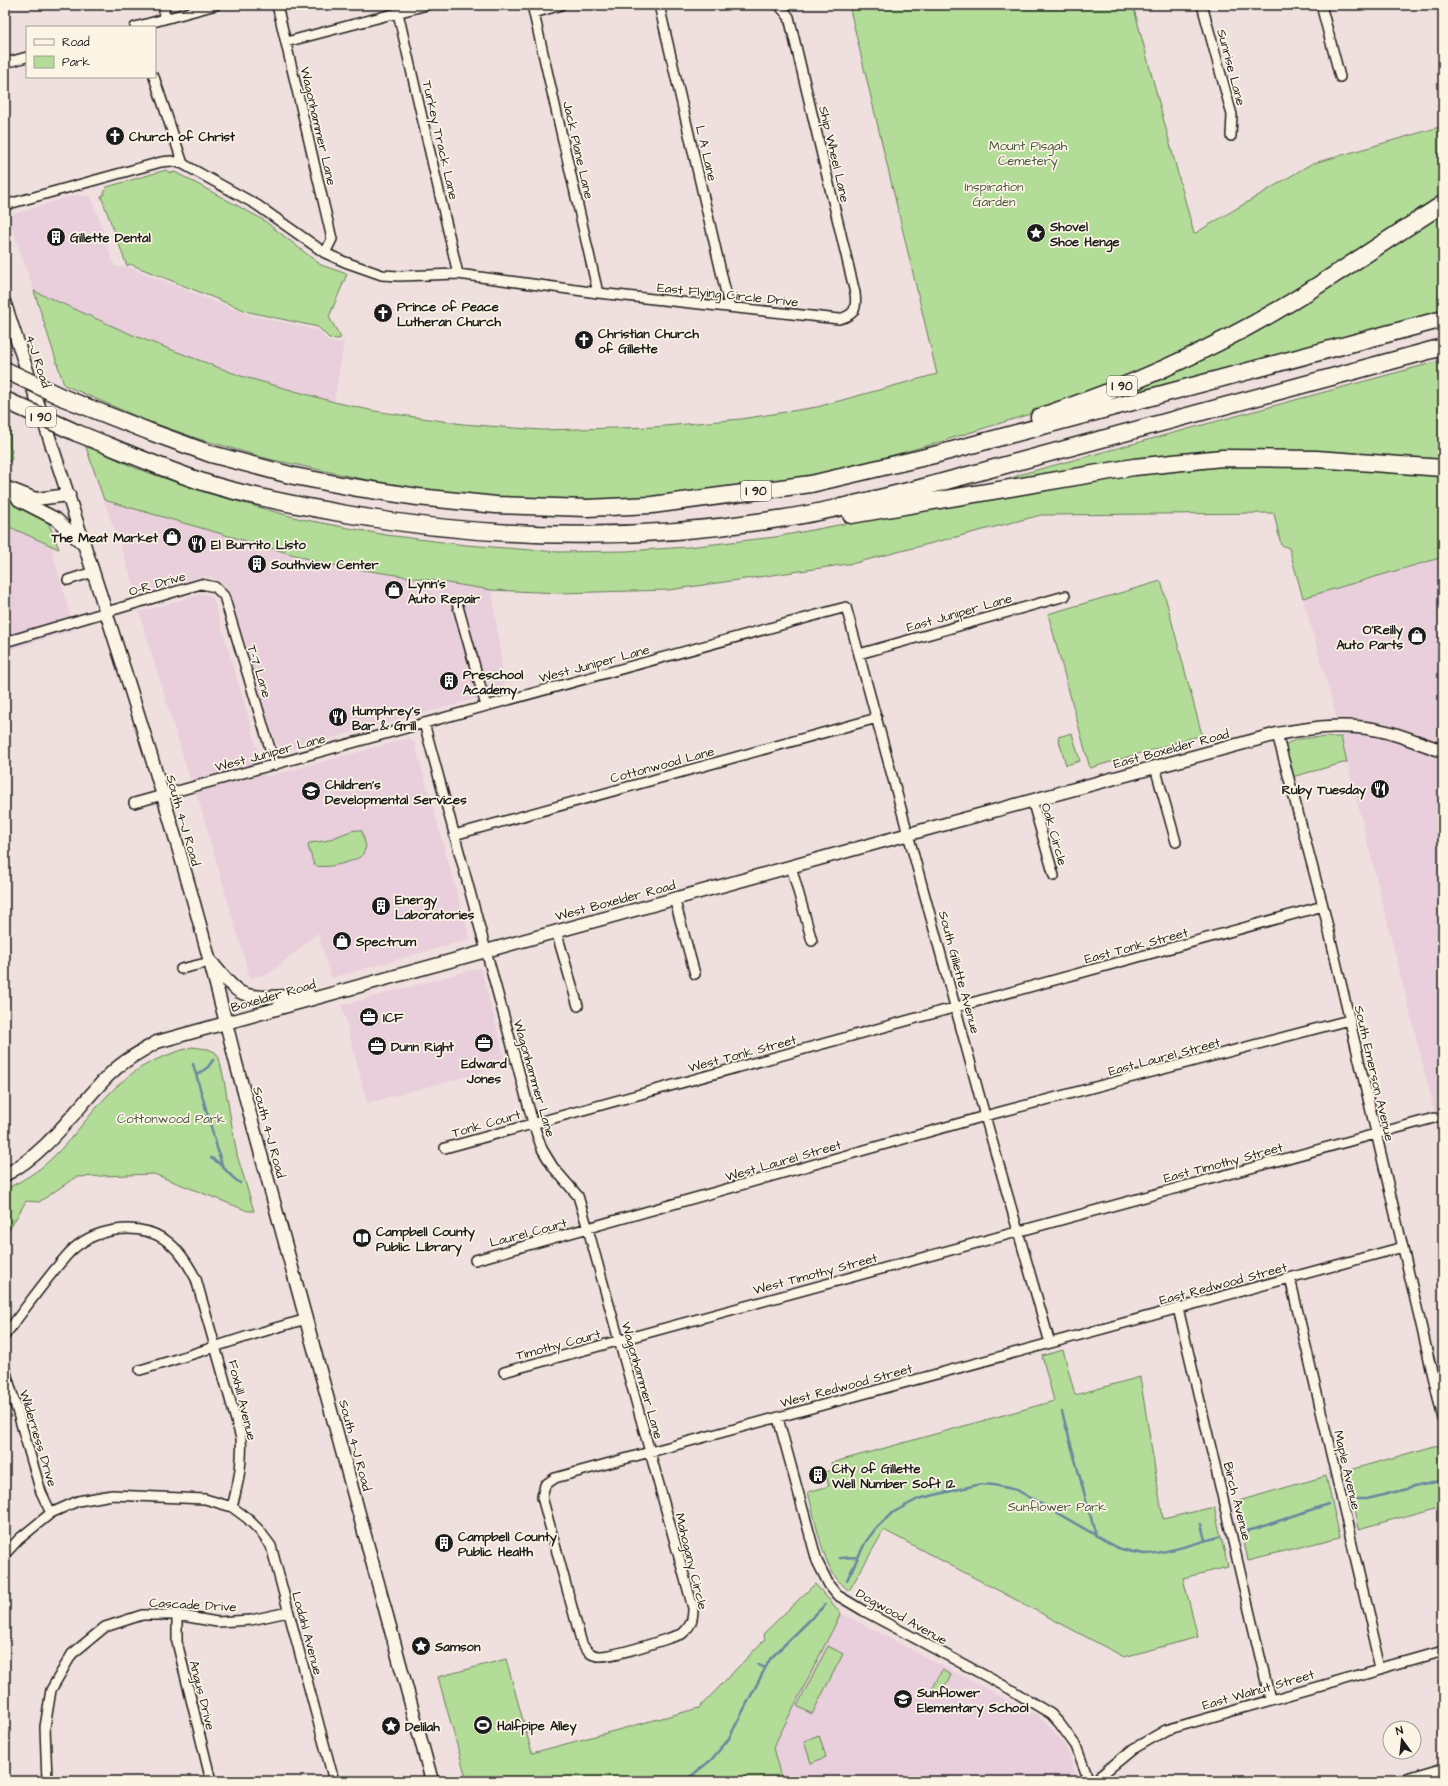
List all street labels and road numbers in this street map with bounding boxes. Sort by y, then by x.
street label: Sunrise Lane [1212,27,1250,108]
street label: Wagonhammer Lane [295,65,340,188]
street label: Turkey Track Lane [417,79,462,202]
street label: Jack Plane Lane [558,100,598,201]
street label: Ship Wheel Lane [814,104,854,204]
street label: L A Lane [691,123,721,183]
street label: East Flying Circle Drive [656,279,799,312]
street label: 4-J Road [21,332,55,390]
road number: I 90 [1107,376,1137,396]
road number: I 90 [26,407,56,427]
road number: I 90 [741,481,771,501]
street label: O-R Drive [127,567,188,601]
street label: East Juniper Lane [904,589,1014,637]
street label: West Juniper Lane [537,641,652,687]
street label: T-7 Lane [242,643,276,700]
street label: East Boxelder Road [1111,725,1231,773]
street label: West Juniper Lane [213,730,328,776]
street label: Cottonwood Lane [608,742,716,788]
street label: South 4-J Road [161,773,205,868]
street label: Oak Circle [1037,801,1072,868]
street label: West Boxelder Road [553,876,678,926]
street label: South Gillette Avenue [934,909,984,1036]
street label: East Tonk Street [1082,923,1191,968]
street label: Boxelder Road [229,975,318,1017]
street label: South Emerson Avenue [1350,1003,1398,1143]
street label: Wagonhammer Lane [508,1018,559,1139]
street label: West Tonk Street [686,1031,799,1077]
street label: East Laurel Street [1106,1033,1223,1081]
street label: South 4-J Road [248,1085,290,1180]
street label: Tonk Court [450,1105,523,1142]
street label: West Laurel Street [723,1136,844,1186]
street label: East Timothy Street [1162,1138,1286,1189]
street label: Laurel Court [488,1214,570,1252]
street label: West Timothy Street [751,1249,880,1300]
street label: East Redwood Street [1157,1258,1290,1310]
street label: Wagonhammer Lane [616,1320,667,1441]
street label: Timothy Court [514,1325,604,1366]
street label: Foxhill Avenue [223,1358,261,1442]
street label: West Redwood Street [778,1359,915,1412]
street label: Wilderness Drive [15,1388,61,1489]
street label: South 4-J Road [334,1398,376,1493]
street label: Maple Avenue [1329,1429,1365,1512]
street label: Birch Avenue [1219,1460,1255,1542]
street label: Mahogany Circle [669,1511,712,1612]
street label: Dogwood Avenue [852,1584,950,1650]
street label: Lodahl Avenue [287,1590,327,1677]
street label: Cascade Drive [149,1594,237,1616]
street label: Angus Drive [184,1659,219,1732]
street label: East Walnut Street [1200,1665,1317,1715]

